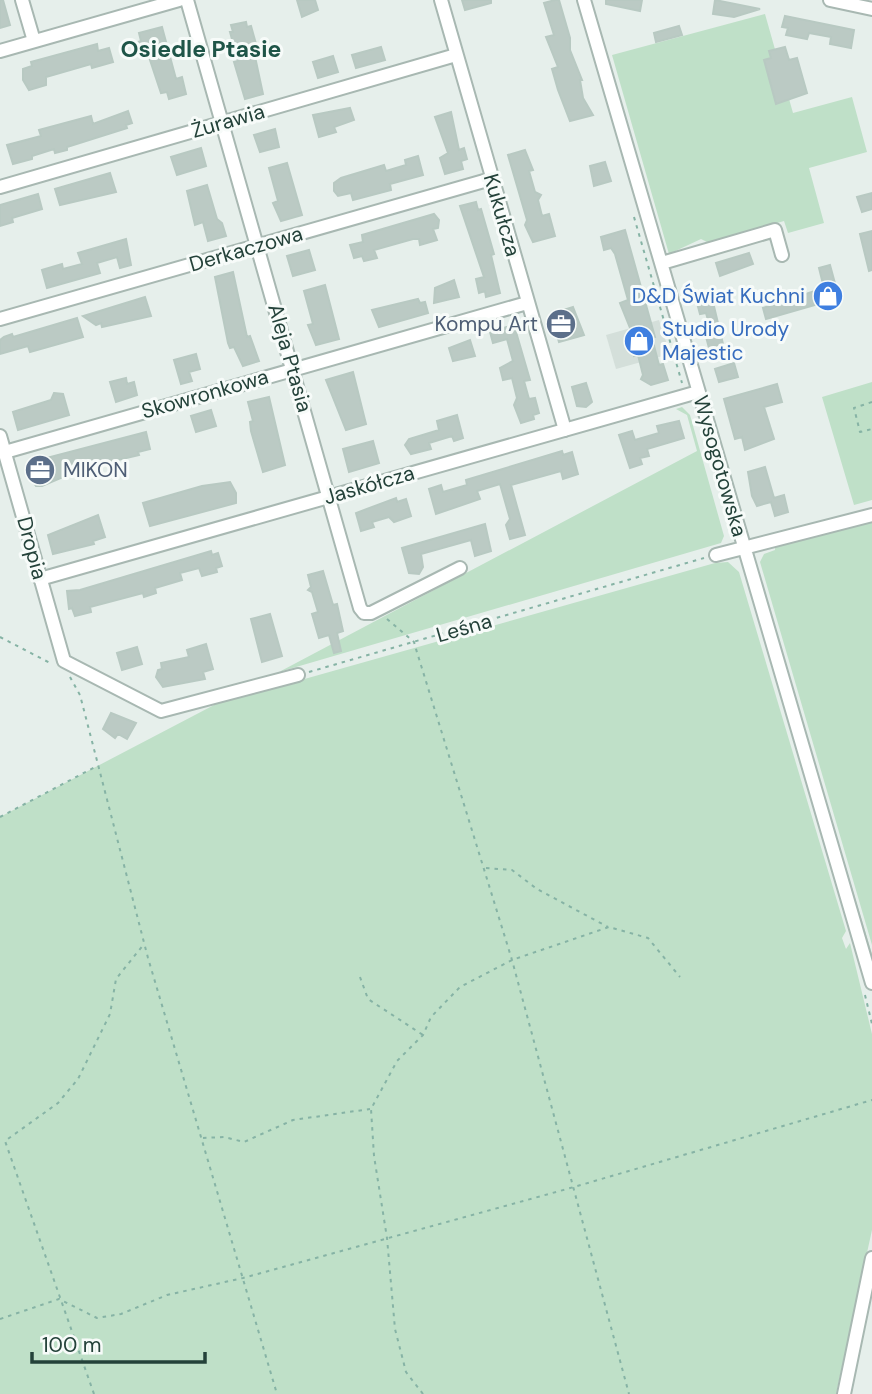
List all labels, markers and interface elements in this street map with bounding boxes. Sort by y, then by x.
district label: Osiedle Ptasie [121,34,281,64]
street label: Żurawia [188,97,268,145]
street label: Kukułcza [477,170,527,260]
street label: Derkaczowa [186,219,306,279]
shop icon: D&D Świat Kuchni [811,279,845,313]
place label: D&D Świat Kuchni [632,282,805,310]
street label: Aleja Ptasia [261,301,319,415]
office icon: Kompu Art [544,307,578,341]
place label: Kompu Art [435,310,538,338]
place label: Studio Urody Majestic [662,315,789,367]
shop icon: Studio Urody Majestic [622,324,656,358]
street label: Skowronkowa [138,362,272,426]
street label: Wysogotowska [686,392,754,540]
office icon: MIKON [23,453,57,487]
place label: MIKON [63,456,128,484]
street label: Jaskółcza [320,459,418,511]
street label: Dropia [10,514,54,582]
street label: Leśna [433,607,495,649]
scale bar [32,1320,205,1364]
text: 100 m [42,1331,102,1359]

